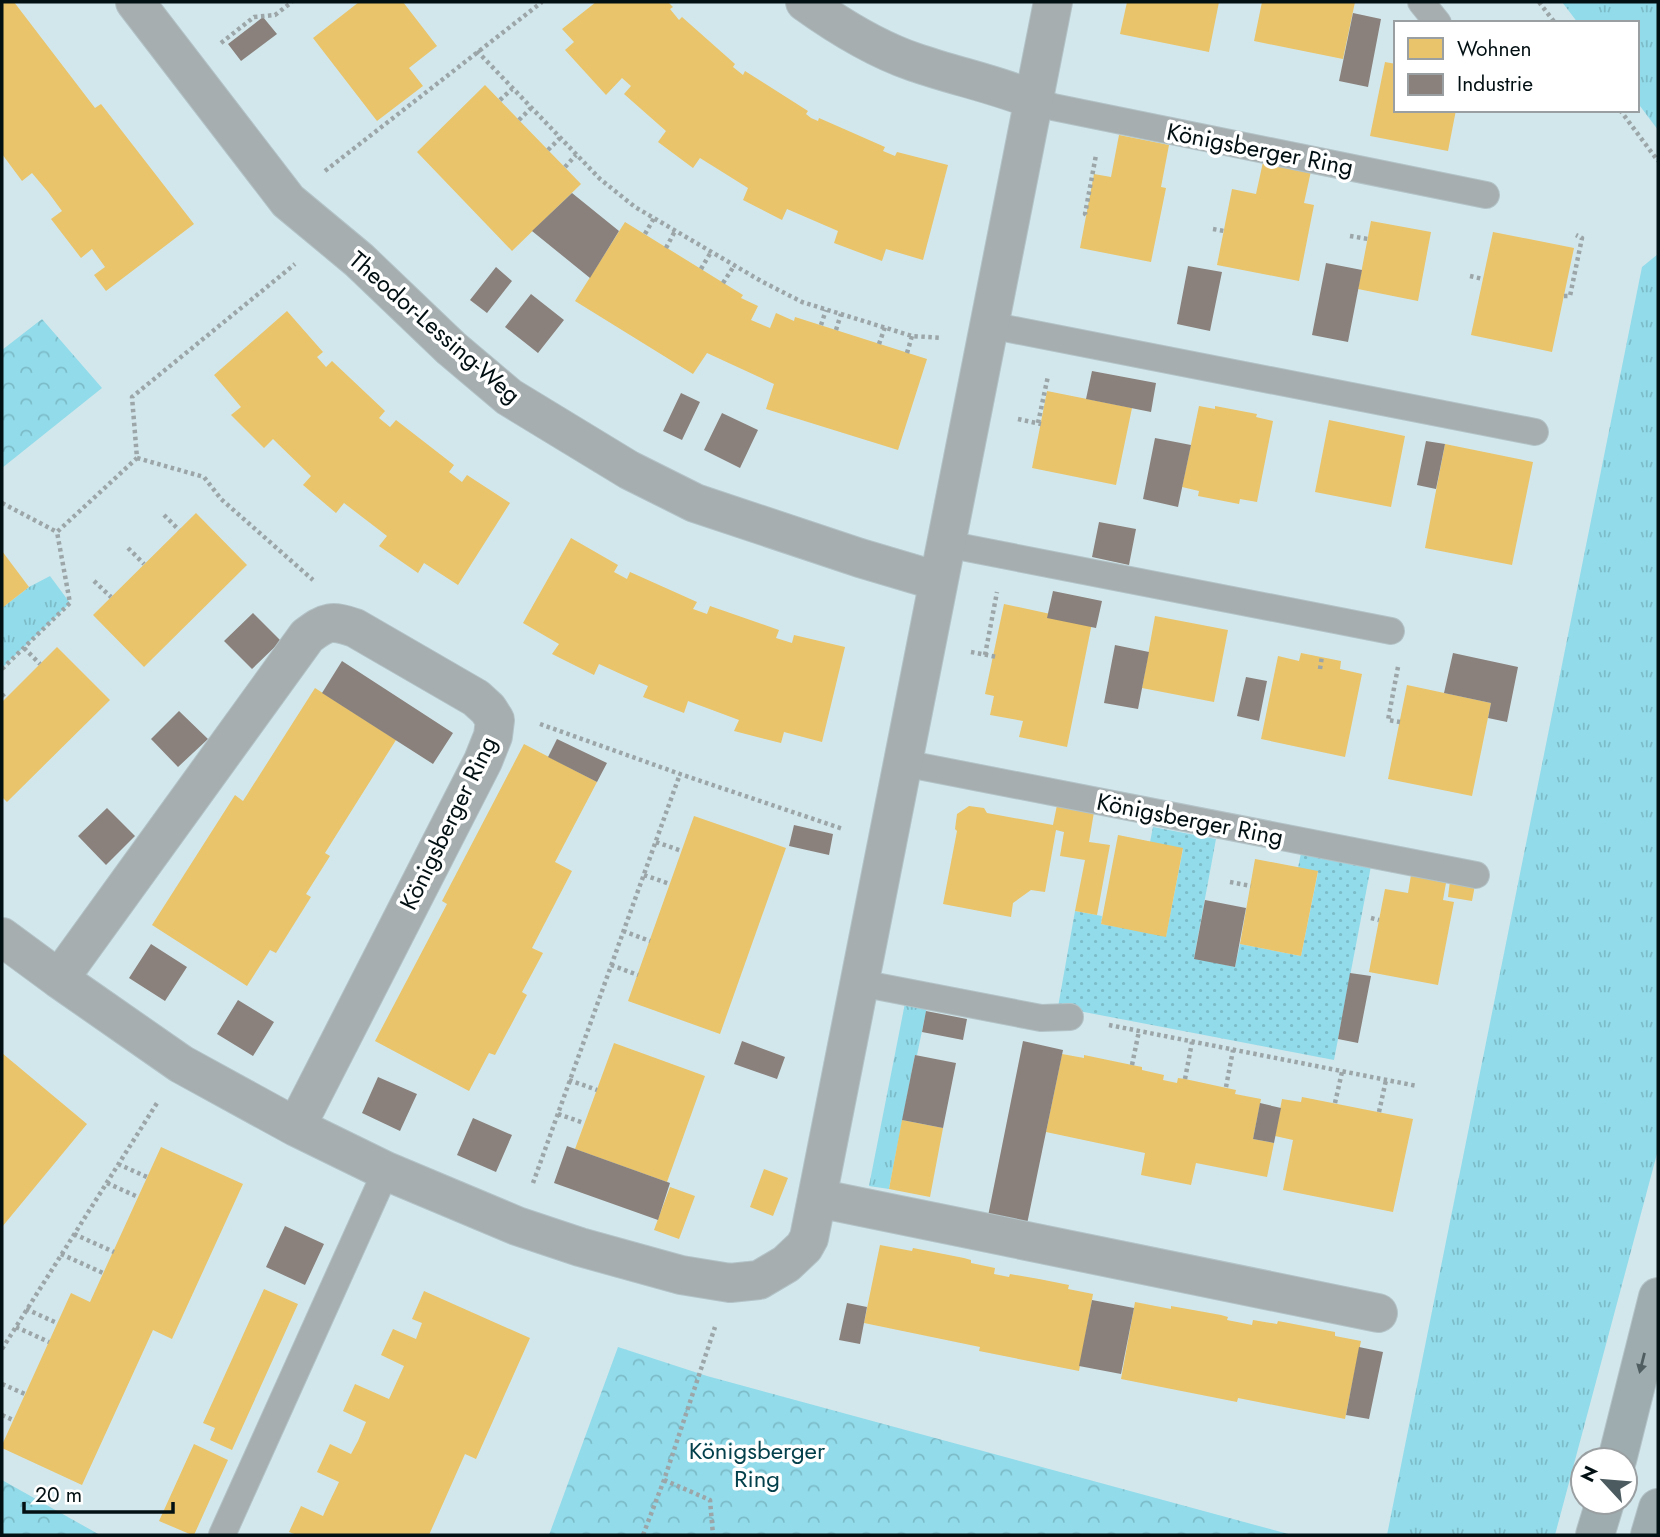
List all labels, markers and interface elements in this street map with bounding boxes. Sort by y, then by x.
legend [1394,21,1639,112]
text: Wohnen [1457,34,1531,64]
text: Industrie [1457,69,1533,99]
street label: Königsberger Ring [1164,114,1356,184]
street label: Theodor-Lessing-Weg [342,243,528,411]
street label: Königsberger Ring [391,730,505,916]
street label: Königsberger Ring [1094,784,1286,854]
one-way arrow [1636,1353,1647,1375]
park label: Königsberger Ring [689,1433,826,1496]
north arrow [1569,1446,1639,1516]
text: N [1574,1461,1605,1486]
scale bar [24,1470,173,1514]
text: 20 m [35,1480,82,1510]

